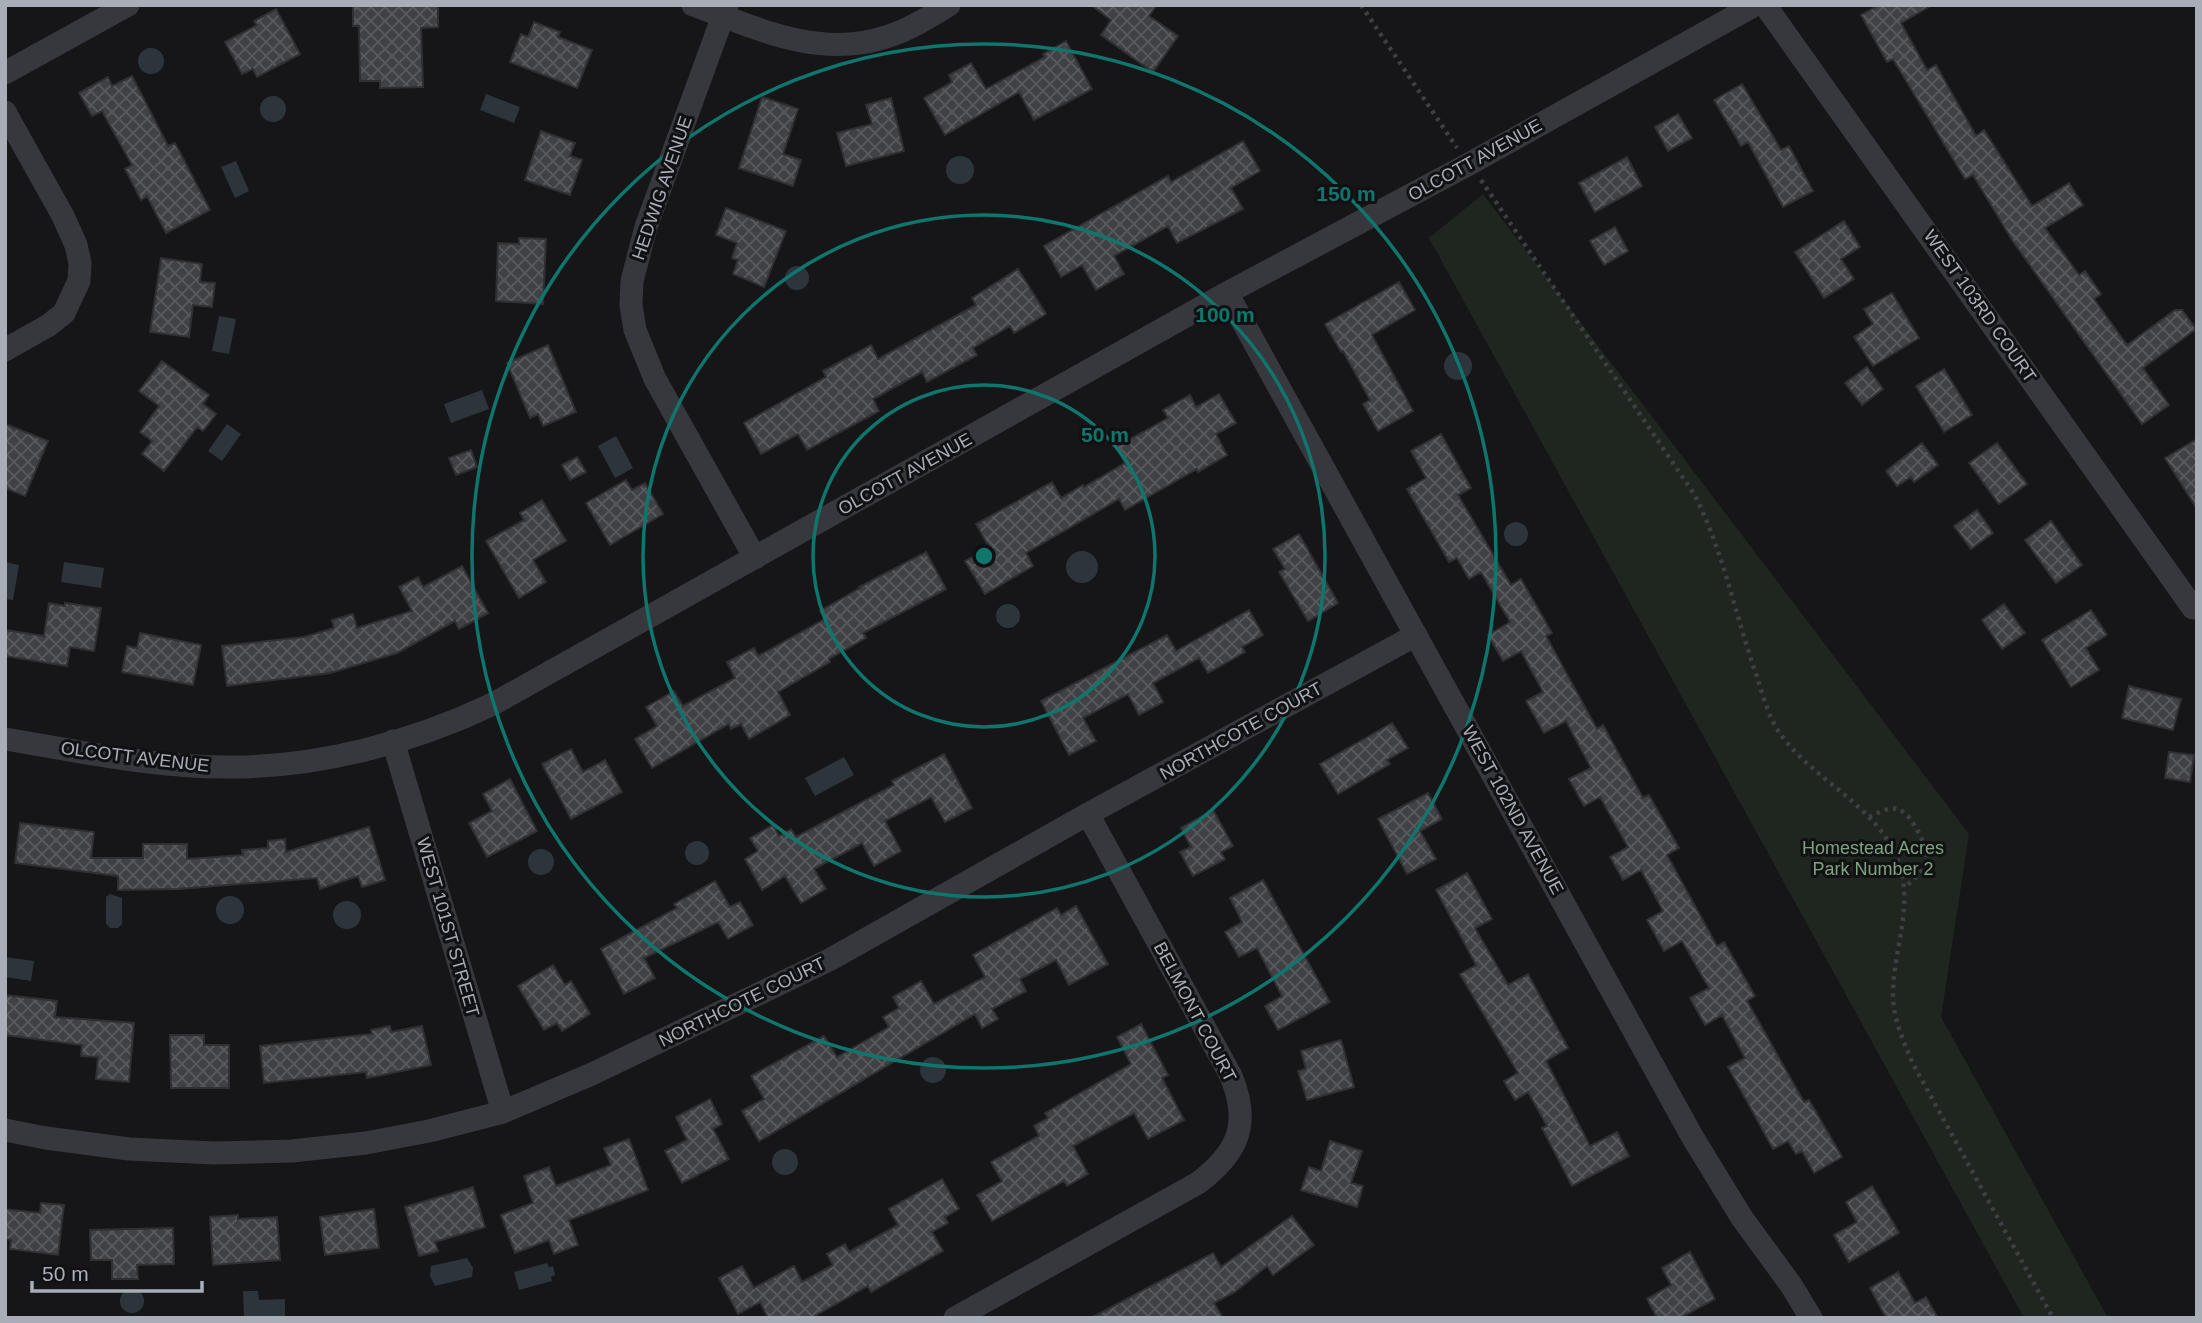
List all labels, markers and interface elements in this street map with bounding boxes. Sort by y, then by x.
street label: HEDWIG AVENUE [628,113,696,263]
street label: OLCOTT AVENUE [1405,115,1545,205]
text: 150 m [1316,182,1376,205]
street label: WEST 103RD COURT [1920,226,2040,386]
text: 100 m [1195,303,1255,326]
text: 50 m [1081,423,1129,446]
street label: OLCOTT AVENUE [835,429,975,519]
centre of rings [972,544,996,568]
street label: NORTHCOTE COURT [1156,678,1326,784]
street label: WEST 102ND AVENUE [1458,722,1568,898]
street label: OLCOTT AVENUE [60,738,210,776]
street label: WEST 101ST STREET [413,835,483,1019]
park label: Homestead Acres Park Number 2 [1802,838,1944,879]
street label: BELMONT COURT [1150,939,1240,1085]
street label: NORTHCOTE COURT [656,953,828,1051]
scale bar [32,1250,201,1294]
text: 50 m [42,1262,89,1285]

